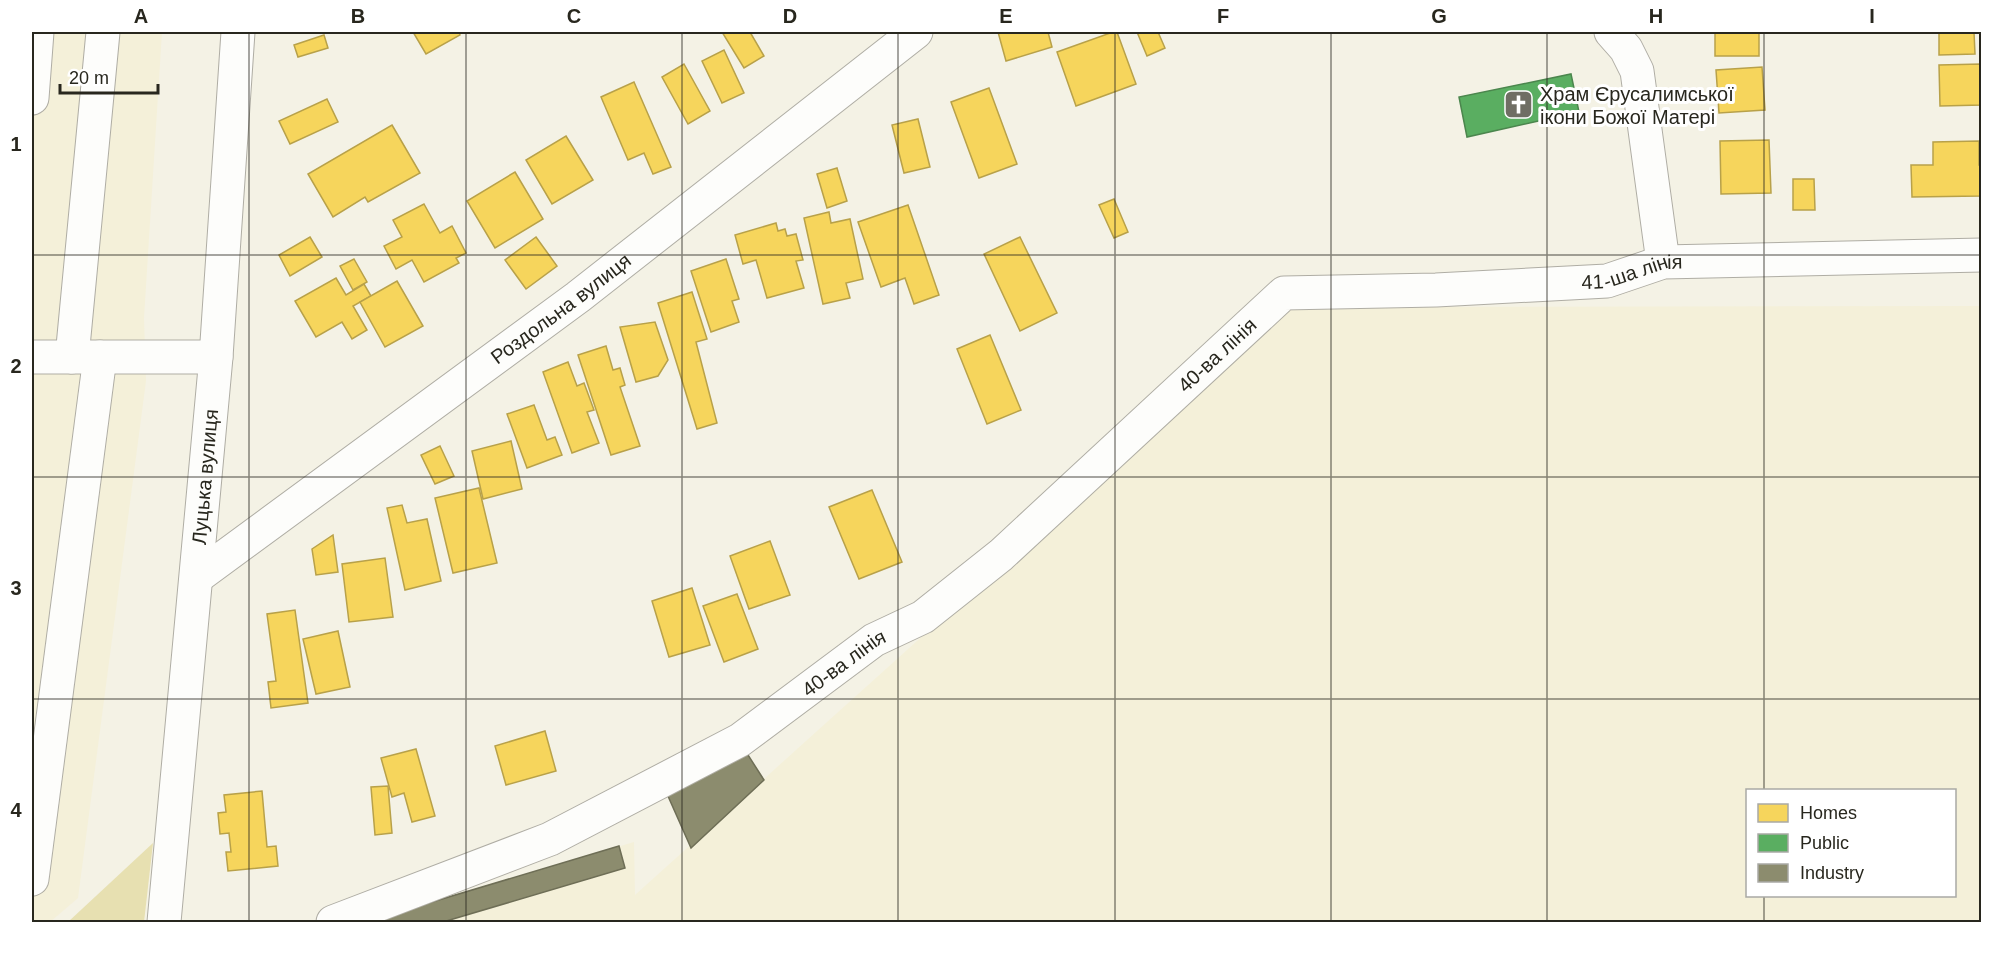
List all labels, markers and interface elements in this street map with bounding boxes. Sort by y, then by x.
text: A [134,5,148,27]
text: B [351,5,365,27]
text: C [567,5,581,27]
text: D [783,5,797,27]
text: E [999,5,1013,27]
text: F [1217,5,1229,27]
text: G [1431,5,1447,27]
text: H [1649,5,1663,27]
text: I [1869,5,1875,27]
scale bar [60,57,158,95]
text: 20 m [69,68,109,88]
place label: Храм Єрусалимської ікони Божої Матері [1540,83,1734,128]
church icon: Храм Єрусалимської ікони Божої Матері [1503,89,1535,121]
text: 1 [10,133,22,155]
street label: Роздольна вулиця [487,249,635,368]
street label: 41-ша лінія [1581,250,1683,293]
street label: 40-ва лінія [1173,313,1261,396]
text: 2 [10,355,22,377]
street label: Луцька вулиця [188,408,222,546]
text: 3 [10,577,22,599]
street label: 40-ва лінія [798,625,889,701]
legend [1746,789,1956,897]
text: 4 [10,799,22,821]
text: Homes [1800,803,1857,823]
text: Public [1800,833,1849,853]
text: Industry [1800,863,1864,883]

